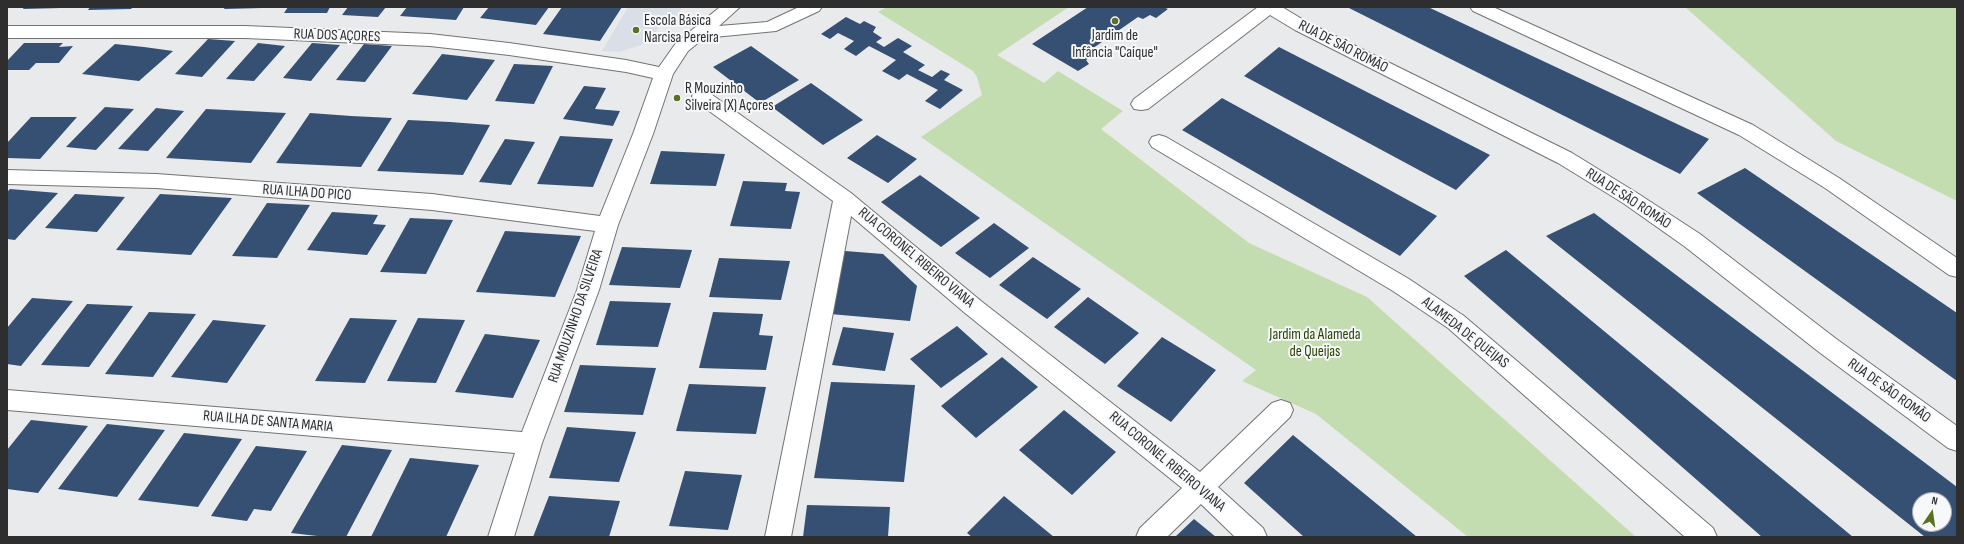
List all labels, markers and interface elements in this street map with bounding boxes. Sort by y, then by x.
place label: Escola Básica Narcisa Pereira [644,12,719,47]
marker: Jardim de Infância "Caíque" [1110,16,1120,26]
street label: RUA DE SÃO ROMÃO [1295,17,1391,77]
street label: RUA DOS AÇORES [293,25,381,47]
marker: Escola Básica Narcisa Pereira [631,25,641,35]
place label: Jardim de Infância "Caíque" [1072,27,1158,62]
place label: R Mouzinho Silveira (X) Açores [685,80,774,115]
marker: R Mouzinho Silveira (X) Açores [672,93,682,103]
street label: RUA DE SÃO ROMÃO [1582,165,1674,233]
street label: RUA ILHA DO PICO [262,181,352,205]
street label: RUA CORONEL RIBEIRO VIANA [854,204,978,312]
street label: RUA MOUZINHO DA SILVEIRA [545,247,607,385]
street label: ALAMEDA DE QUEIJAS [1418,293,1512,373]
park label: Jardim da Alameda de Queijas [1269,326,1361,361]
street label: RUA DE SÃO ROMÃO [1844,355,1934,427]
street label: RUA ILHA DE SANTA MARIA [202,407,334,437]
street label: RUA CORONEL RIBEIRO VIANA [1105,408,1229,516]
north arrow [1912,492,1952,532]
text: N [1930,494,1939,508]

